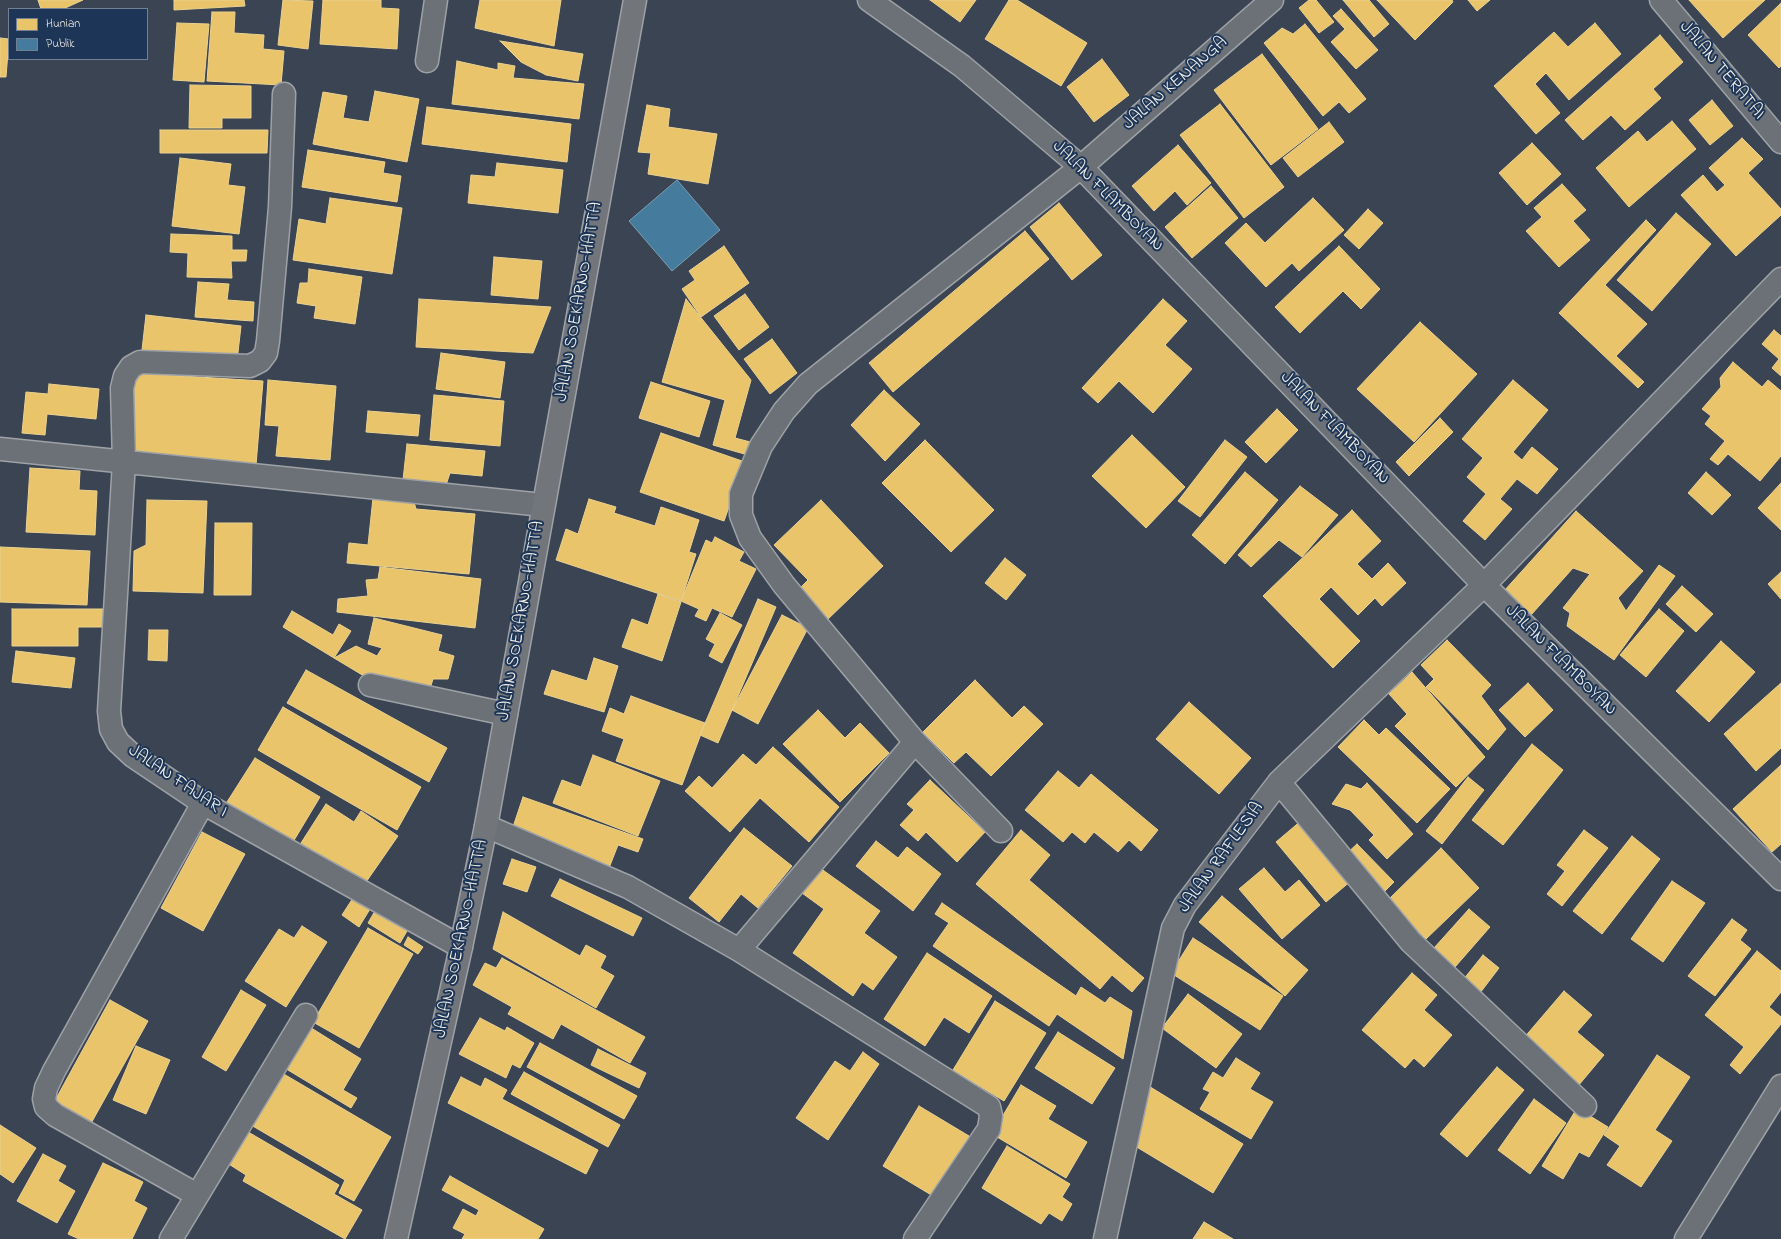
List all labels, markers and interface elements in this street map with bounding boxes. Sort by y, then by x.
legend [8,8,148,60]
text: Hunian [46,15,80,33]
street label: JALAN TERATAI [1673,17,1769,125]
street label: JALAN KENANGA [1119,33,1233,135]
text: Publik [46,35,74,53]
street label: JALAN FLAMBOYAN [1047,137,1167,257]
street label: JALAN SOEKARNO-HATTA [552,201,608,403]
street label: JALAN FLAMBOYAN [1275,368,1393,490]
street label: JALAN SOEKARNO-HATTA [494,520,550,722]
street label: JALAN FLAMBOYAN [1500,601,1620,721]
street label: JALAN FAJAR I [123,741,231,823]
street label: JALAN RAFLESIA [1175,798,1269,918]
street label: JALAN SOEKARNO-HATTA [430,838,494,1040]

